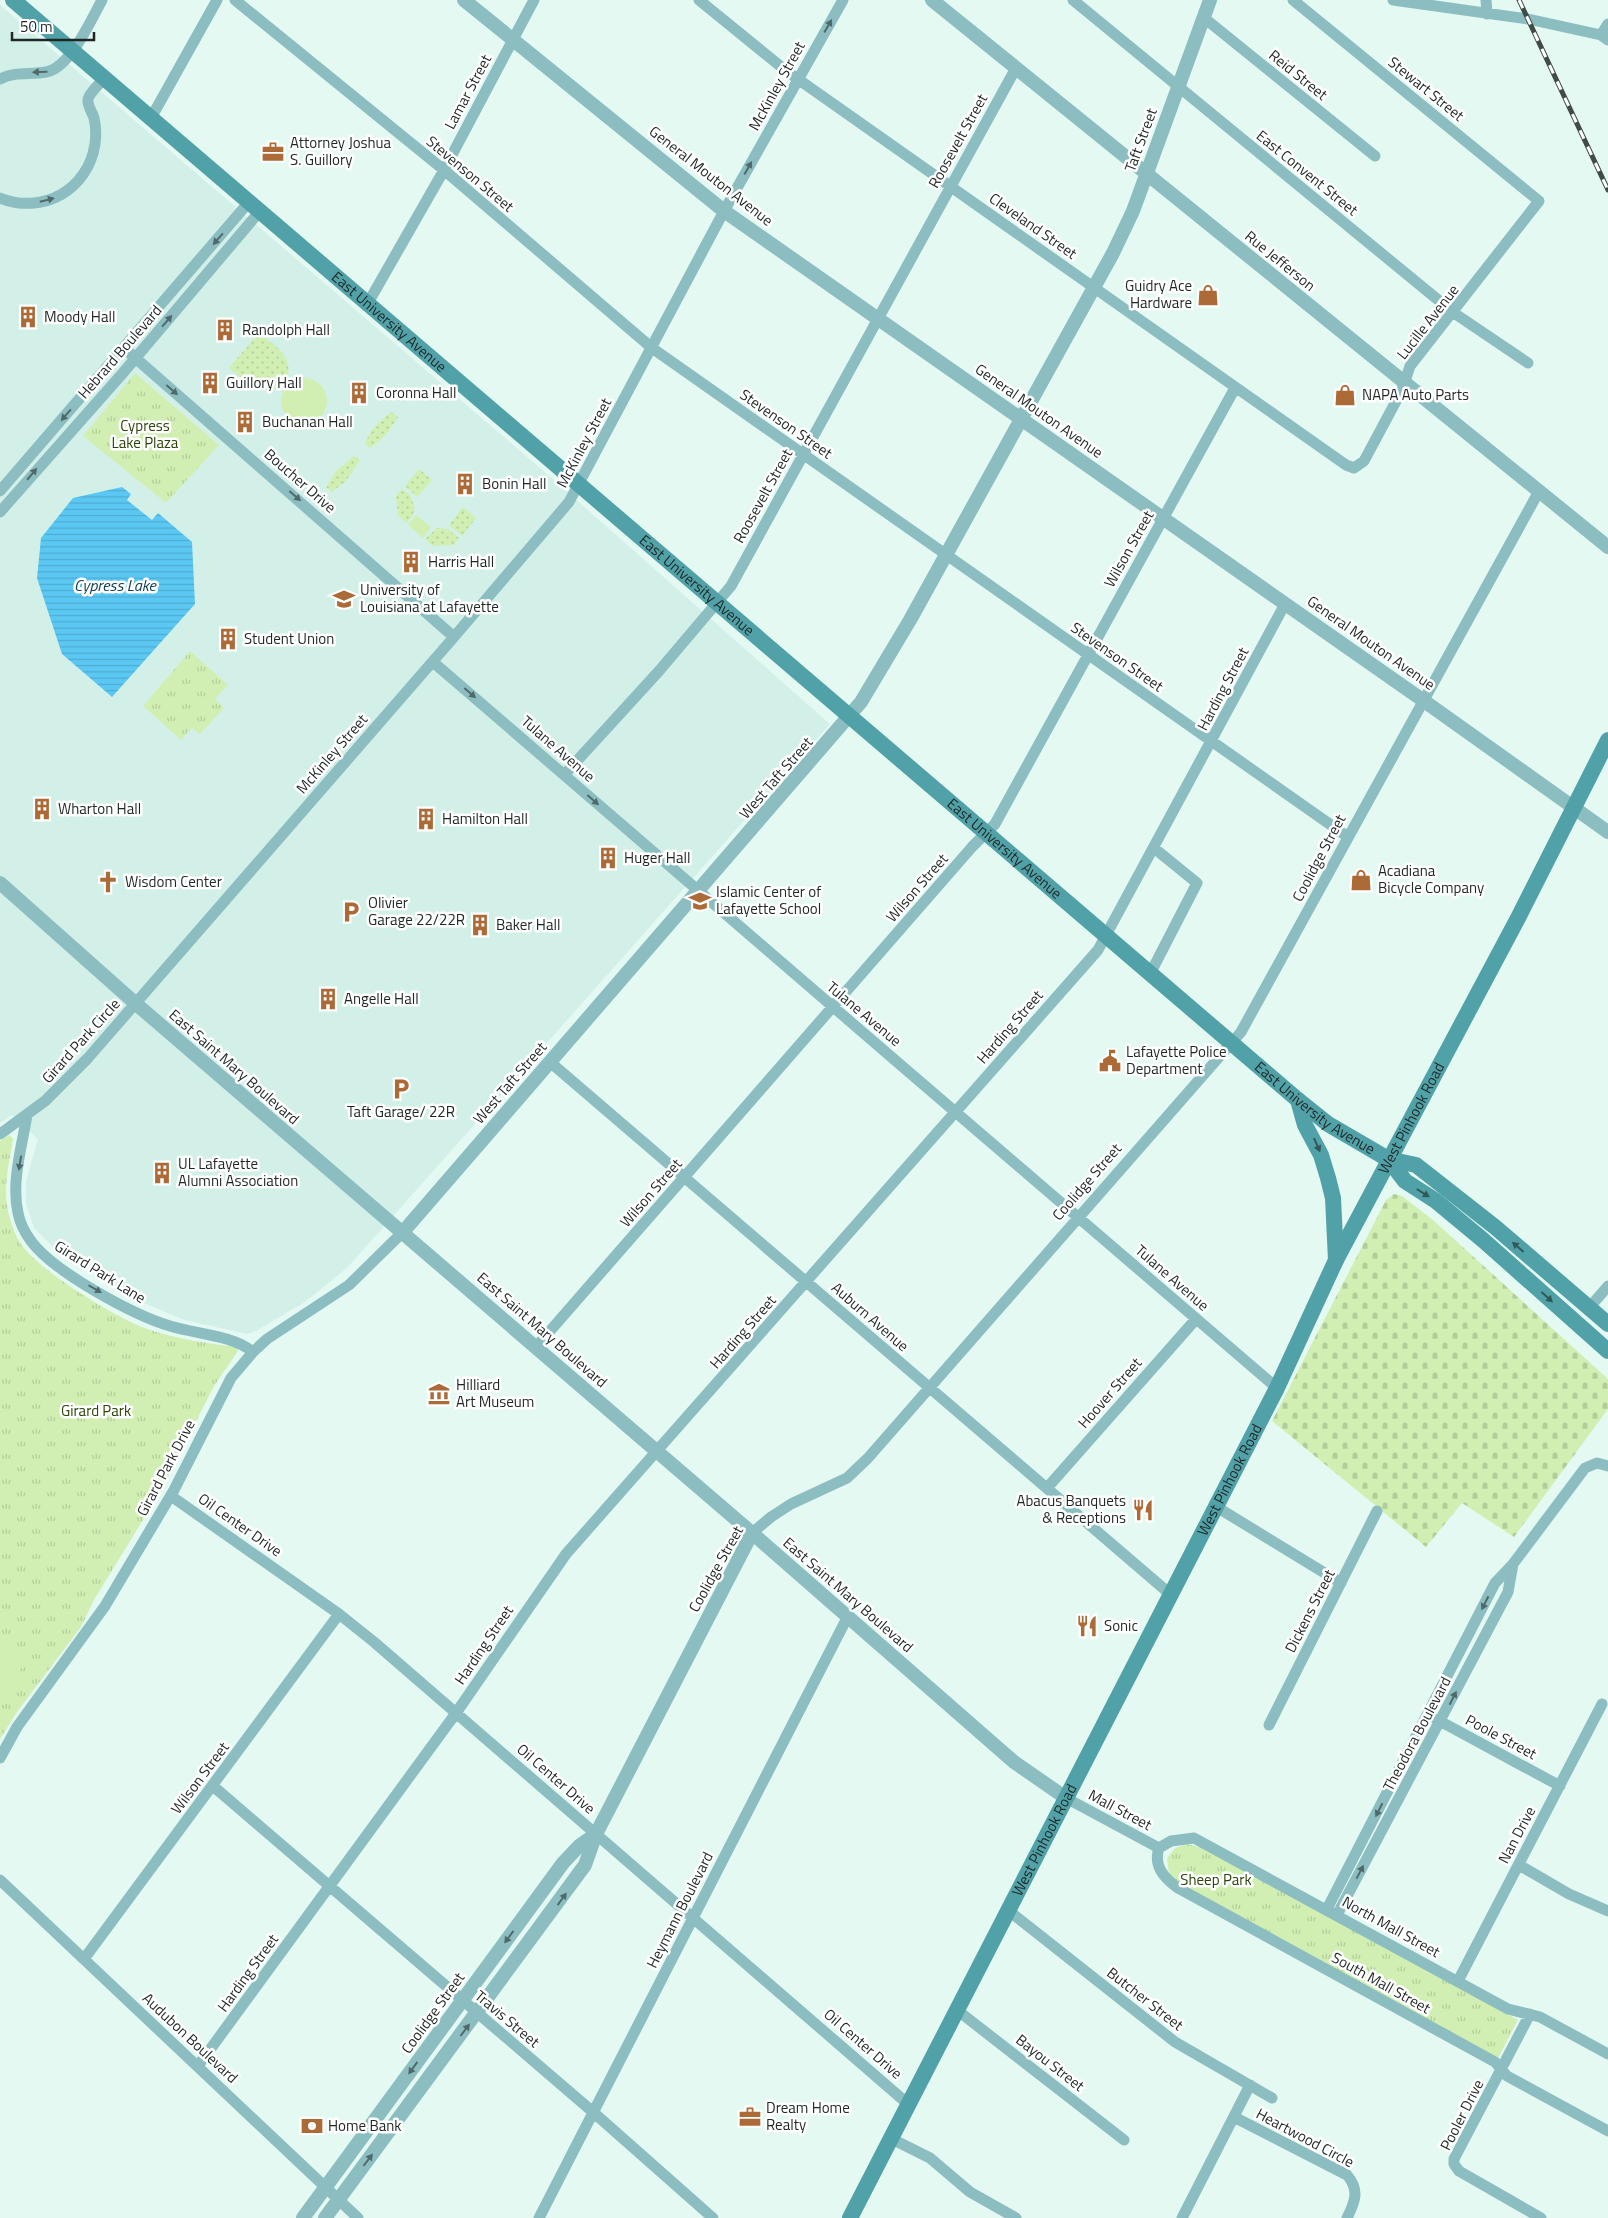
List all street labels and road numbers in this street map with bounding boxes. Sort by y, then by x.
street label: McKinley Street [742,36,811,135]
street label: Reid Street [1264,44,1333,106]
street label: Lamar Street [438,50,497,133]
street label: Stewart Street [1383,51,1470,127]
street label: Roosevelt Street [922,89,993,192]
street label: Taft Street [1118,104,1163,175]
street label: General Mouton Avenue [644,120,778,231]
street label: East Convent Street [1251,124,1364,221]
street label: Stevenson Street [421,130,520,218]
street label: Cleveland Street [985,187,1083,265]
street label: Rue Jefferson [1240,225,1321,296]
street label: East University Avenue [327,266,452,378]
street label: Lucille Avenue [1391,279,1464,364]
street label: Hebrard Boulevard [72,300,167,404]
street label: General Mouton Avenue [971,358,1108,464]
street label: Stevenson Street [735,383,838,465]
street label: McKinley Street [550,393,617,492]
street label: Boucher Drive [259,443,341,518]
street label: Roosevelt Street [727,444,798,547]
street label: Wilson Street [1098,505,1160,591]
street label: East University Avenue [634,529,760,641]
street label: General Mouton Avenue [1303,590,1440,696]
street label: Stevenson Street [1066,616,1169,698]
street label: Harding Street [1191,642,1255,735]
street label: McKinley Street [290,708,373,799]
street label: Tulane Avenue [516,710,600,787]
street label: West Taft Street [733,731,818,824]
street label: East University Avenue [942,792,1067,904]
street label: Coolidge Street [1286,809,1352,905]
street label: Wilson Street [880,848,954,927]
street label: Tulane Avenue [822,975,907,1052]
street label: Harding Street [971,984,1049,1069]
street label: Girard Park Circle [36,993,125,1088]
street label: East Saint Mary Boulevard [164,1003,305,1130]
street label: West Taft Street [467,1036,552,1129]
street label: East University Avenue [1250,1056,1380,1160]
street label: West Pinhook Road [1372,1058,1450,1178]
street label: Coolidge Street [1047,1137,1127,1225]
street label: Wilson Street [614,1153,688,1232]
street label: Girard Park Lane [50,1234,150,1309]
street label: Tulane Avenue [1130,1239,1214,1316]
street label: East Saint Mary Boulevard [472,1266,613,1393]
street label: Auburn Avenue [826,1276,914,1357]
street label: Harding Street [704,1289,782,1374]
street label: Hoover Street [1072,1352,1148,1433]
street label: Girard Park Drive [130,1415,201,1520]
street label: West Pinhook Road [1191,1420,1268,1540]
street label: Oil Center Drive [194,1487,287,1562]
street label: Coolidge Street [682,1521,749,1616]
street label: East Saint Mary Boulevard [778,1531,919,1658]
street label: Dickens Street [1279,1564,1341,1657]
street label: Harding Street [448,1600,519,1689]
street label: Theodora Boulevard [1377,1672,1456,1795]
street label: Poole Street [1462,1708,1542,1765]
street label: Wilson Street [165,1736,235,1819]
street label: Oil Center Drive [512,1738,601,1819]
street label: West Pinhook Road [1006,1780,1082,1900]
street label: Mall Street [1084,1783,1157,1836]
street label: Nan Drive [1492,1802,1541,1867]
street label: Heymann Boulevard [640,1848,719,1972]
street label: North Mall Street [1338,1890,1445,1963]
street label: Harding Street [211,1928,284,2017]
street label: South Mall Street [1328,1946,1435,2020]
street label: Butcher Street [1102,1961,1189,2036]
street label: Coolidge Street [395,1967,470,2058]
street label: Travis Street [470,1985,545,2053]
street label: Audubon Boulevard [137,1987,243,2088]
street label: Oil Center Drive [819,2003,908,2084]
street label: Bayou Street [1011,2028,1090,2097]
street label: Pooler Drive [1434,2075,1489,2154]
street label: Heartwood Circle [1252,2102,1358,2173]

